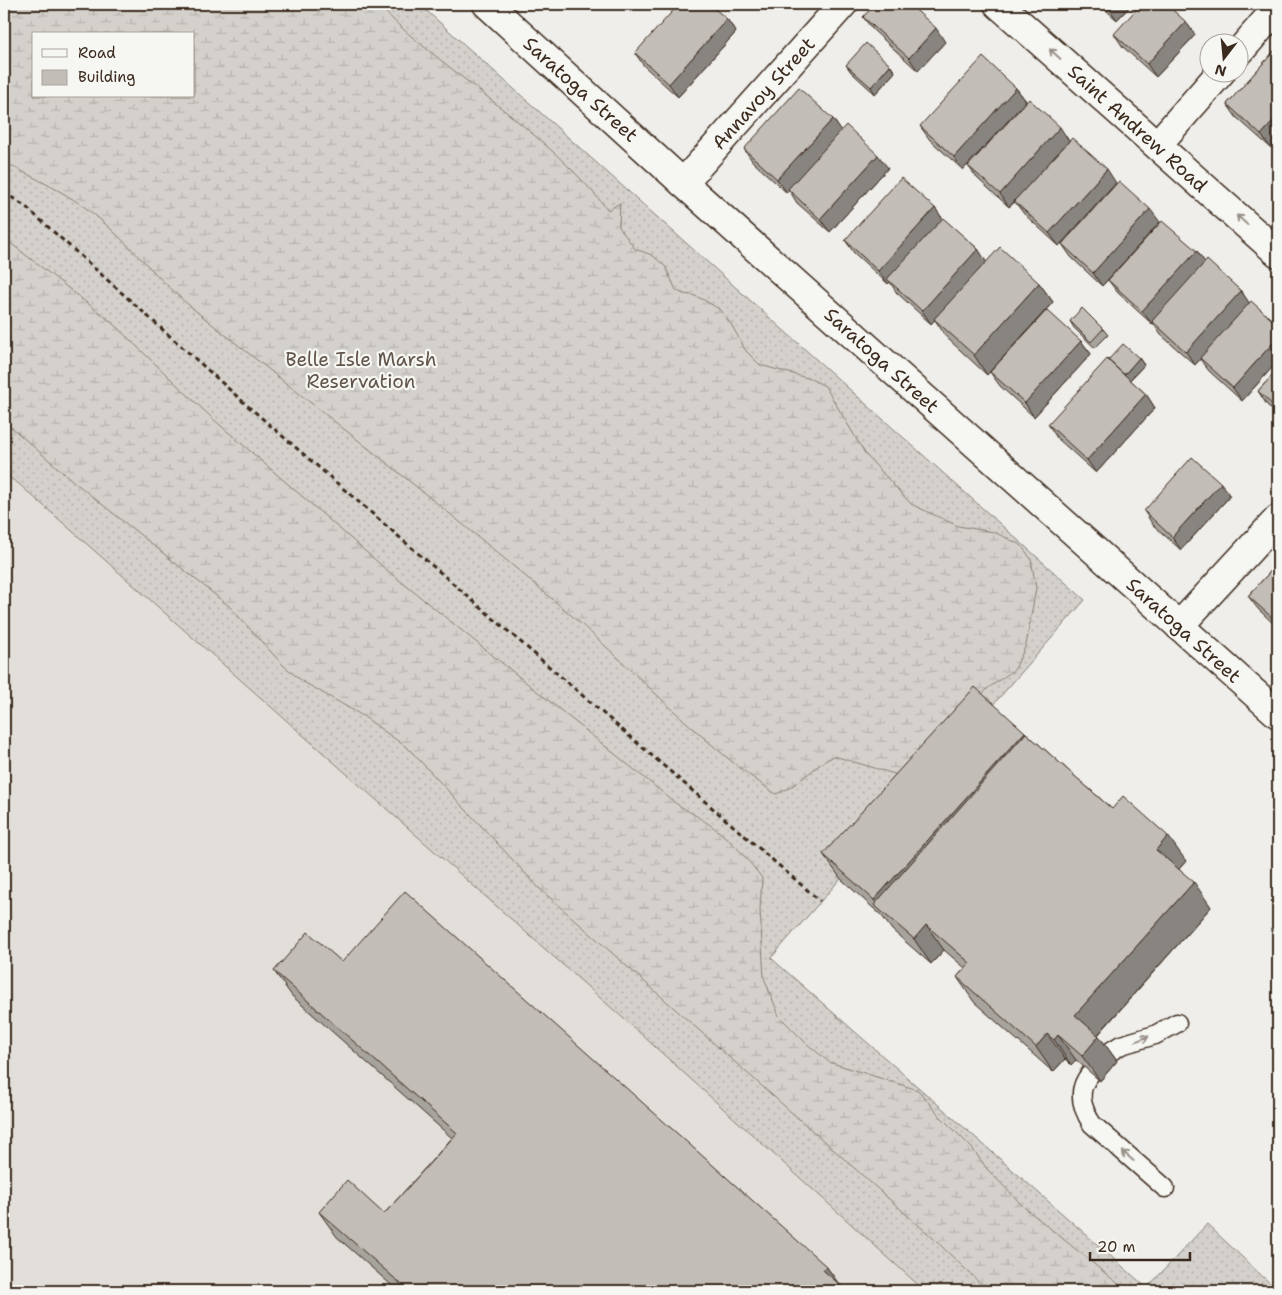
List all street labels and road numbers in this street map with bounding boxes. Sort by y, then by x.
street label: Saratoga Street [518,31,643,148]
street label: Annavoy Street [706,32,820,155]
street label: Saint Andrew Road [1063,59,1213,198]
street label: Saratoga Street [819,302,944,419]
street label: Saratoga Street [1121,572,1246,689]

